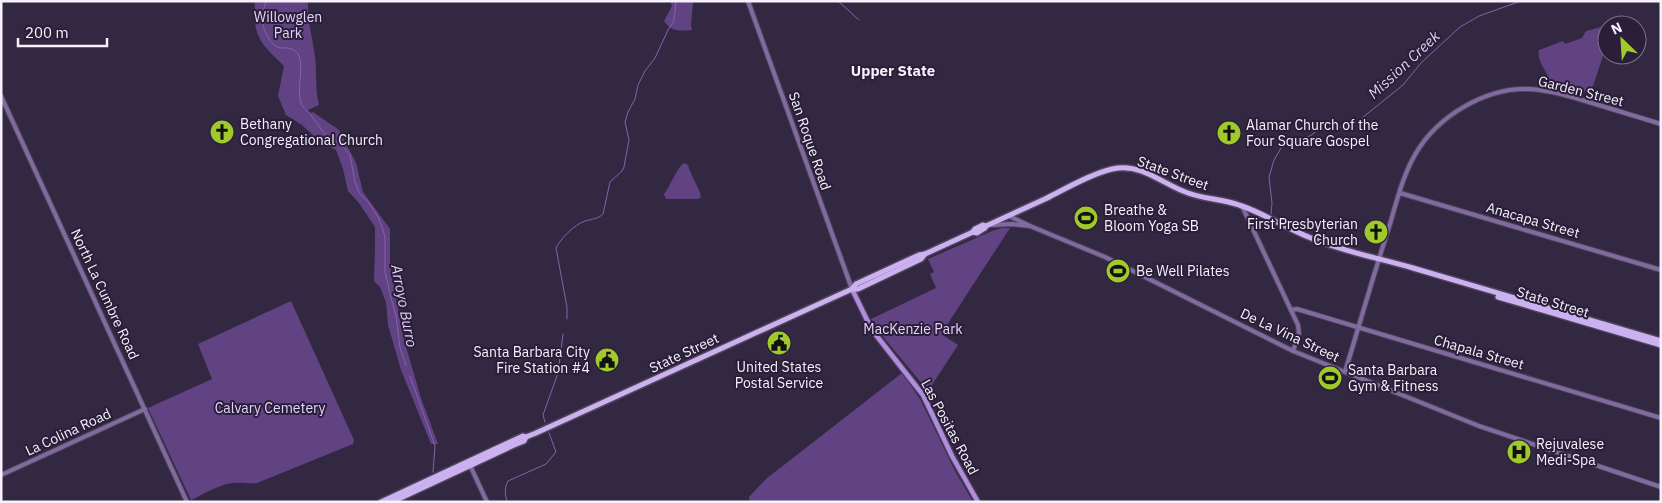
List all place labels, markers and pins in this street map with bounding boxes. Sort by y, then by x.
place label: Bethany Congregational Church [240,115,383,149]
place label: Alamar Church of the Four Square Gospel [1246,116,1379,150]
church icon: Bethany Congregational Church [209,119,235,145]
church icon: Alamar Church of the Four Square Gospel [1216,120,1242,146]
place label: Breathe & Bloom Yoga SB [1104,201,1199,235]
sports icon: Breathe & Bloom Yoga SB [1073,205,1099,231]
place label: First Presbyterian Church [1247,215,1358,249]
church icon: First Presbyterian Church [1363,219,1389,245]
sports icon: Be Well Pilates [1105,258,1131,284]
place label: Be Well Pilates [1136,262,1230,280]
public building icon: United States Postal Service [766,330,792,356]
place label: Santa Barbara City Fire Station #4 [473,343,590,377]
public building icon: Santa Barbara City Fire Station #4 [594,347,620,373]
place label: United States Postal Service [735,358,824,392]
place label: Santa Barbara Gym & Fitness [1348,361,1439,395]
sports icon: Santa Barbara Gym & Fitness [1317,365,1343,391]
place label: Rejuvalese Medi-Spa [1536,435,1604,469]
hospital icon: Rejuvalese Medi-Spa [1506,439,1532,465]

